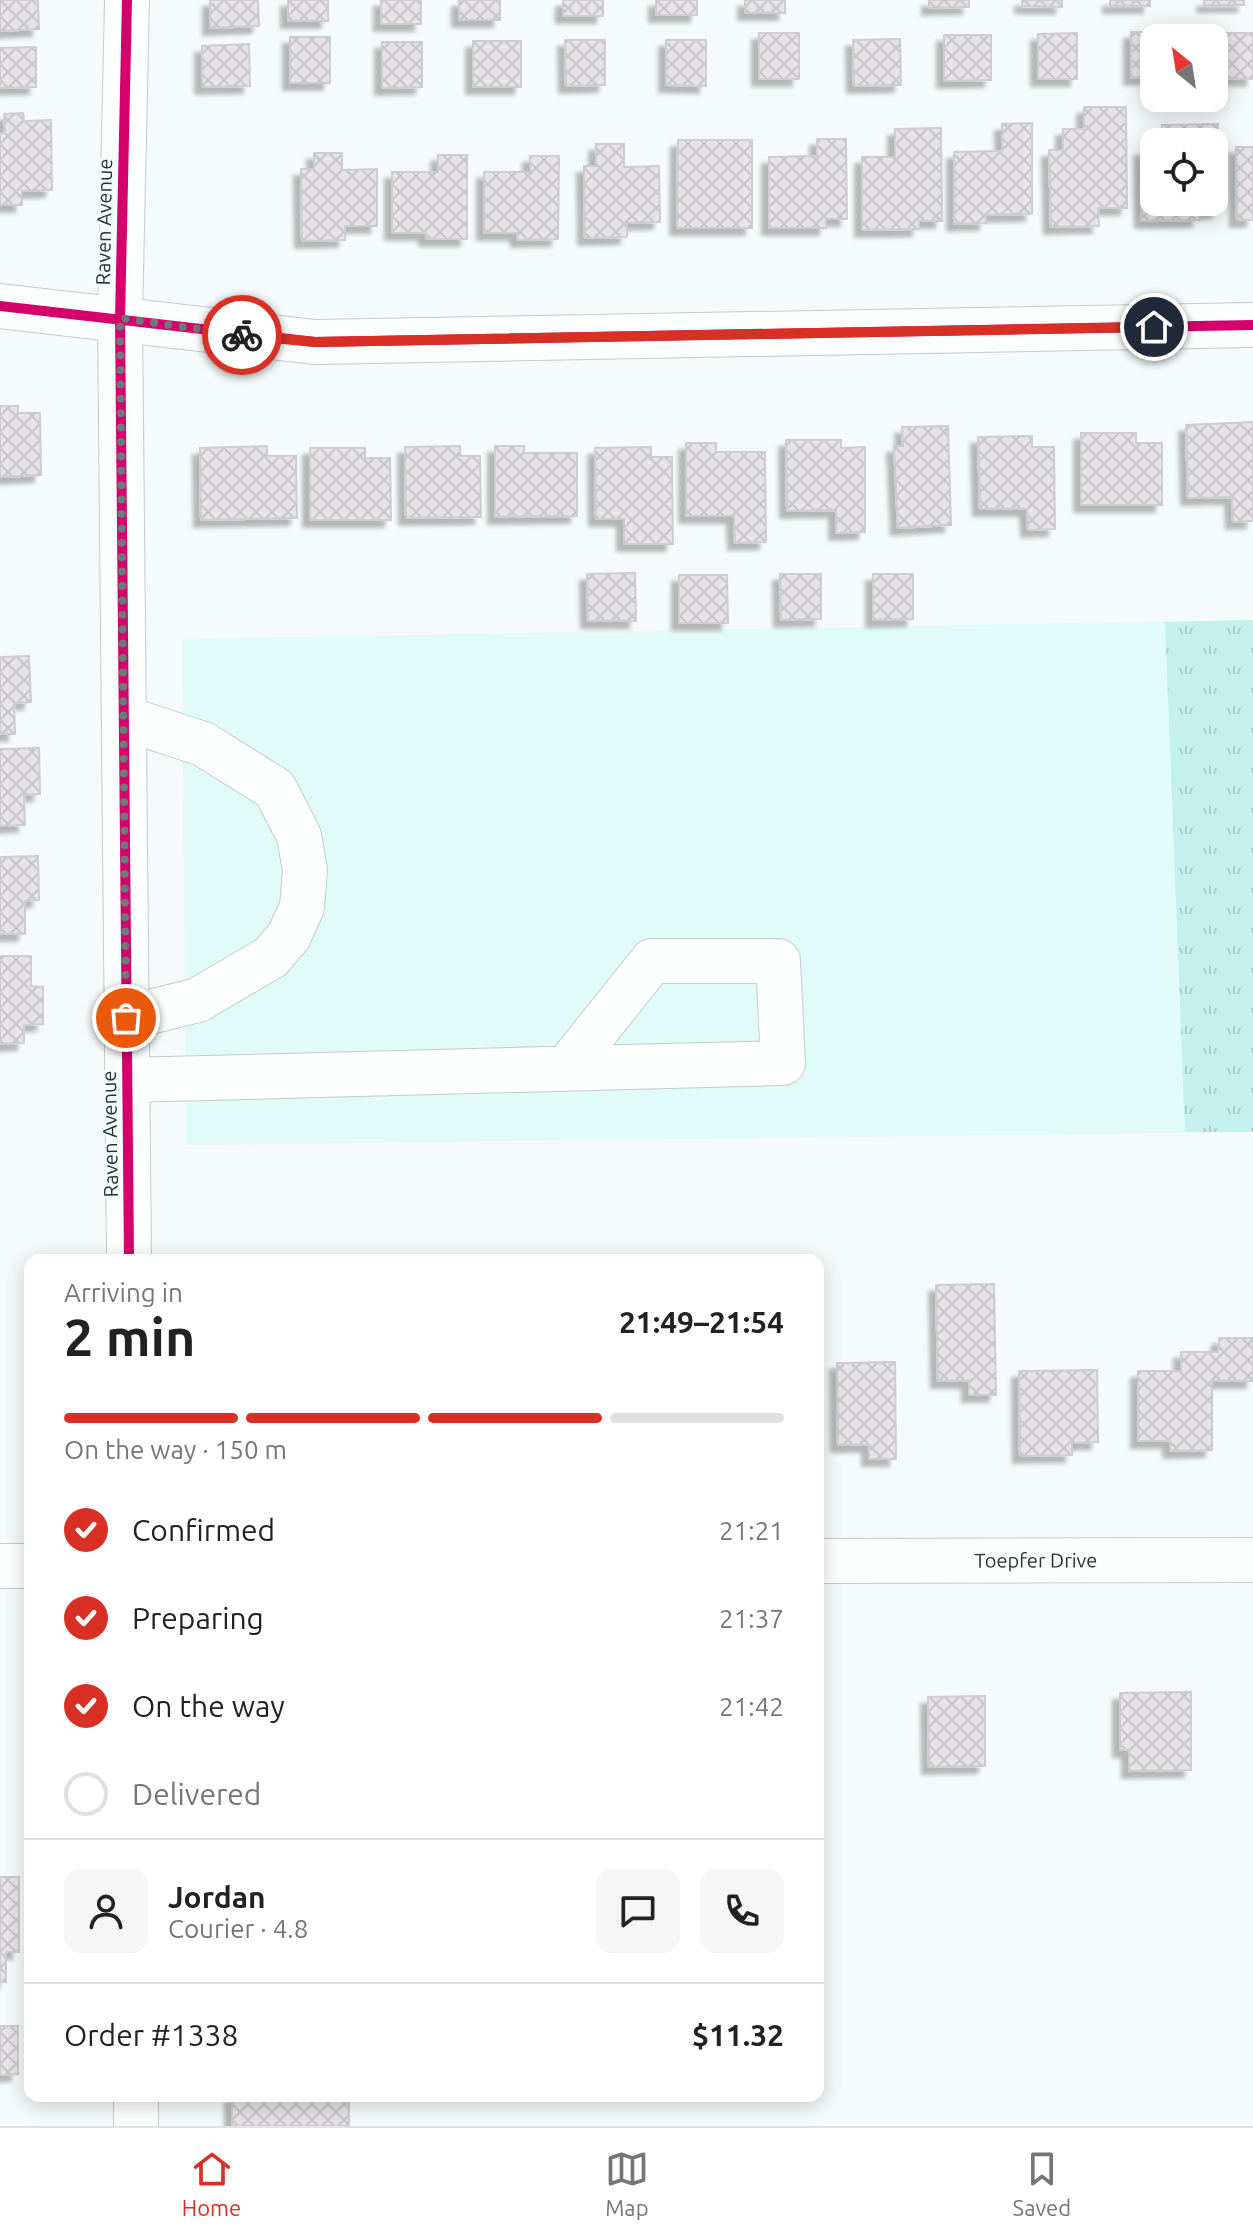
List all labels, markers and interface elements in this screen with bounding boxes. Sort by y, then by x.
north arrow [1140,24,1228,112]
map controls [1140,24,1228,216]
button: locate [1140,128,1228,216]
street label: Raven Avenue [91,158,116,286]
pin [1120,293,1188,361]
courier [202,295,282,375]
icon: home [1132,305,1176,349]
icon: bike [220,313,264,357]
pin [92,984,160,1052]
icon: bag [104,996,148,1040]
street label: Raven Avenue [97,1070,122,1198]
text: Arriving in [64,1278,183,1307]
text: 21:49–21:54 [619,1305,784,1339]
text: 2 min [64,1308,195,1366]
text: On the way · 150 m [64,1435,287,1464]
icon: check [64,1508,108,1552]
text: Confirmed [132,1513,275,1547]
text: 21:21 [719,1516,784,1545]
street label: Toepfer Drive [975,1548,1097,1572]
icon: check [64,1596,108,1640]
text: Preparing [132,1601,264,1635]
text: 21:37 [719,1604,784,1633]
icon: check [64,1684,108,1728]
text: On the way [132,1689,285,1723]
text: 21:42 [719,1692,784,1721]
text: Delivered [132,1777,261,1811]
button: person [64,1869,148,1953]
button: chat [596,1869,680,1953]
button: phone [700,1869,784,1953]
text: Jordan [168,1880,266,1914]
text: Courier · 4.8 [168,1914,308,1943]
text: Order #1338 [64,2018,238,2052]
text: $11.32 [692,2018,784,2052]
tab: Home [182,2147,241,2220]
tab: Map [605,2147,649,2220]
tab: Saved [1013,2147,1071,2220]

